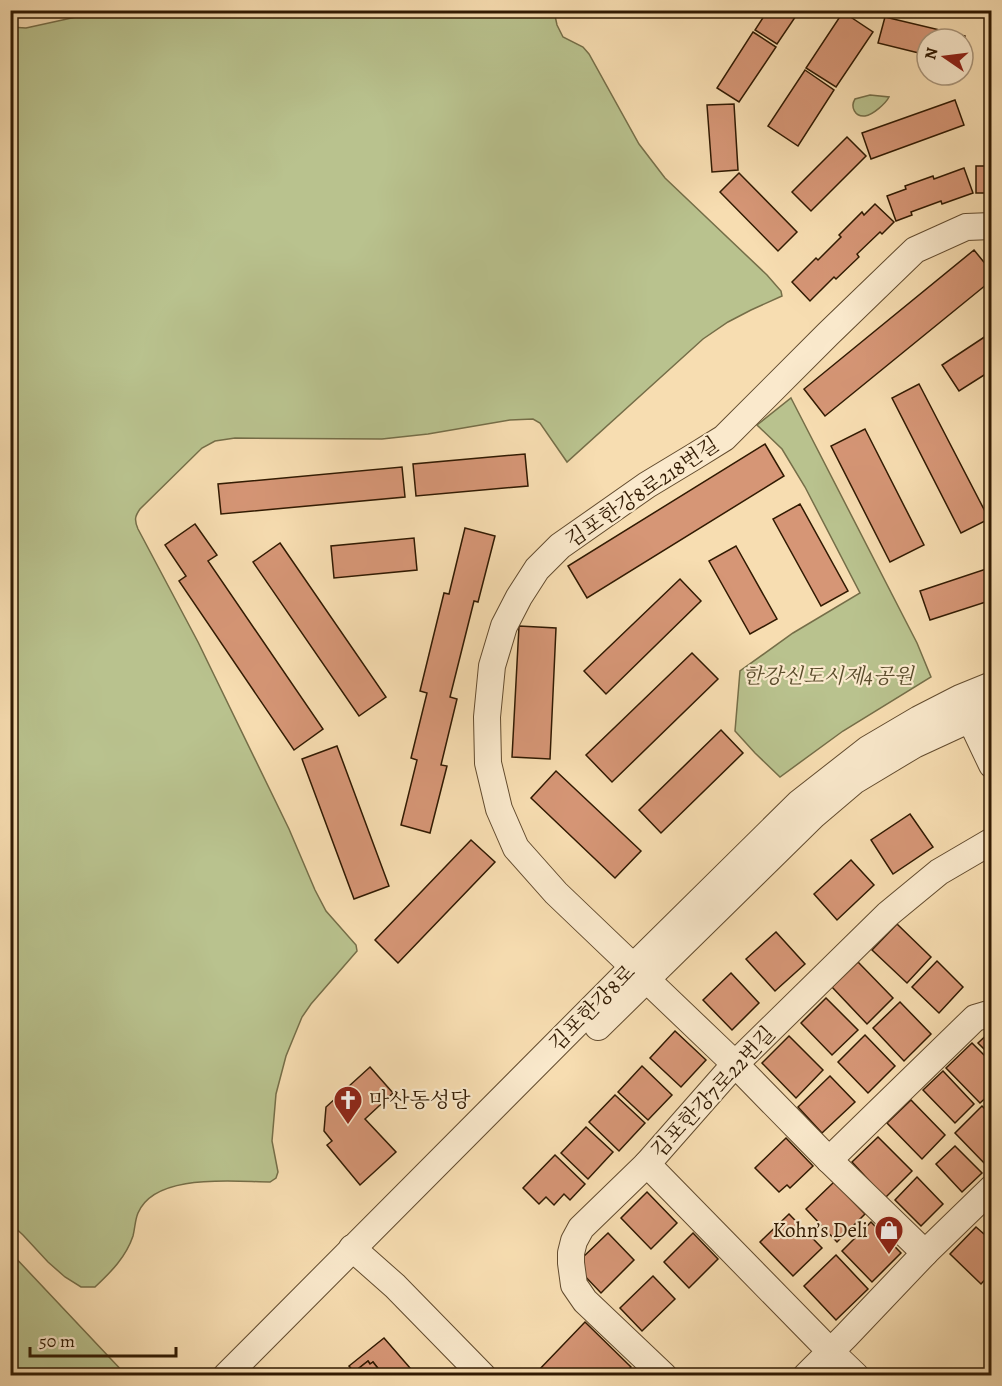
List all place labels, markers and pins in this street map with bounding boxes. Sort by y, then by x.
church icon: 마산동성당 [332,1084,364,1126]
place label: 마산동성당 [369,1086,471,1114]
shop icon: Kohn’s Deli [873,1214,905,1256]
place label: Kohn’s Deli [772,1216,868,1244]

